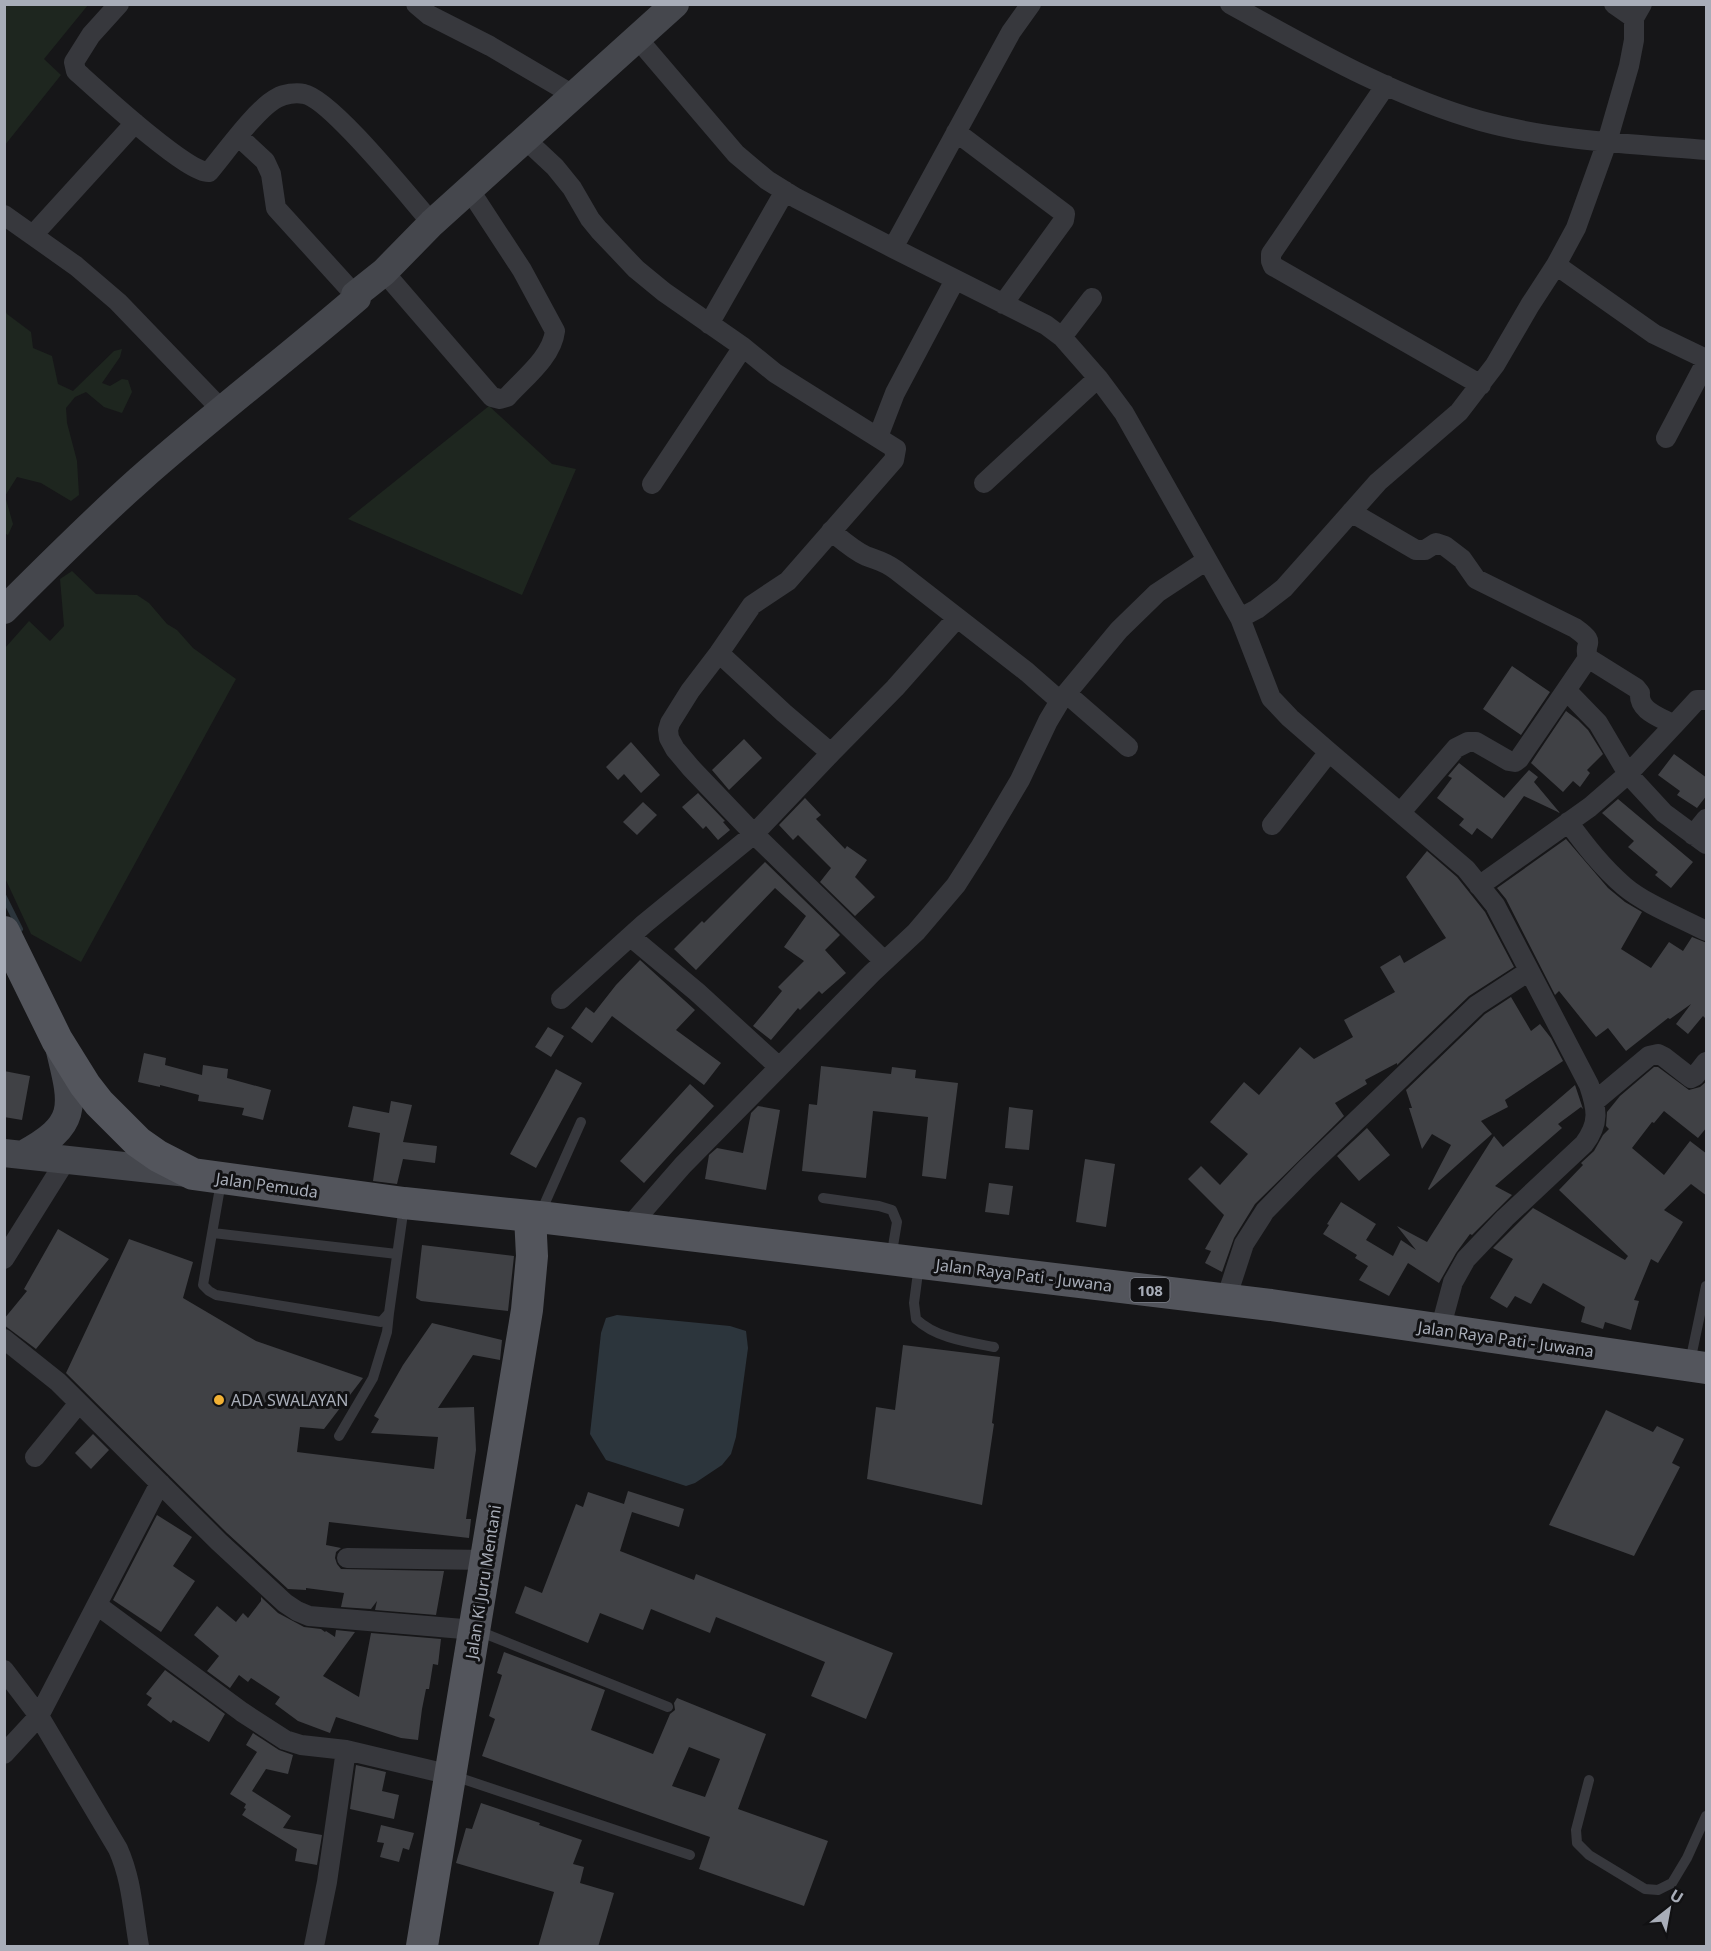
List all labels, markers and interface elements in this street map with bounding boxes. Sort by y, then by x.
street label: Jalan Pemuda [213,1167,319,1203]
street label: Jalan Raya Pati - Juwana [933,1253,1113,1297]
road number: 108 [1130,1278,1170,1302]
street label: Jalan Raya Pati - Juwana [1415,1315,1595,1362]
place label: ADA SWALAYAN [231,1389,348,1411]
marker: ADA SWALAYAN [212,1393,226,1407]
street label: Jalan Ki Juru Mentani [460,1503,506,1663]
north arrow [1639,1879,1699,1939]
text: U [1666,1884,1688,1909]

